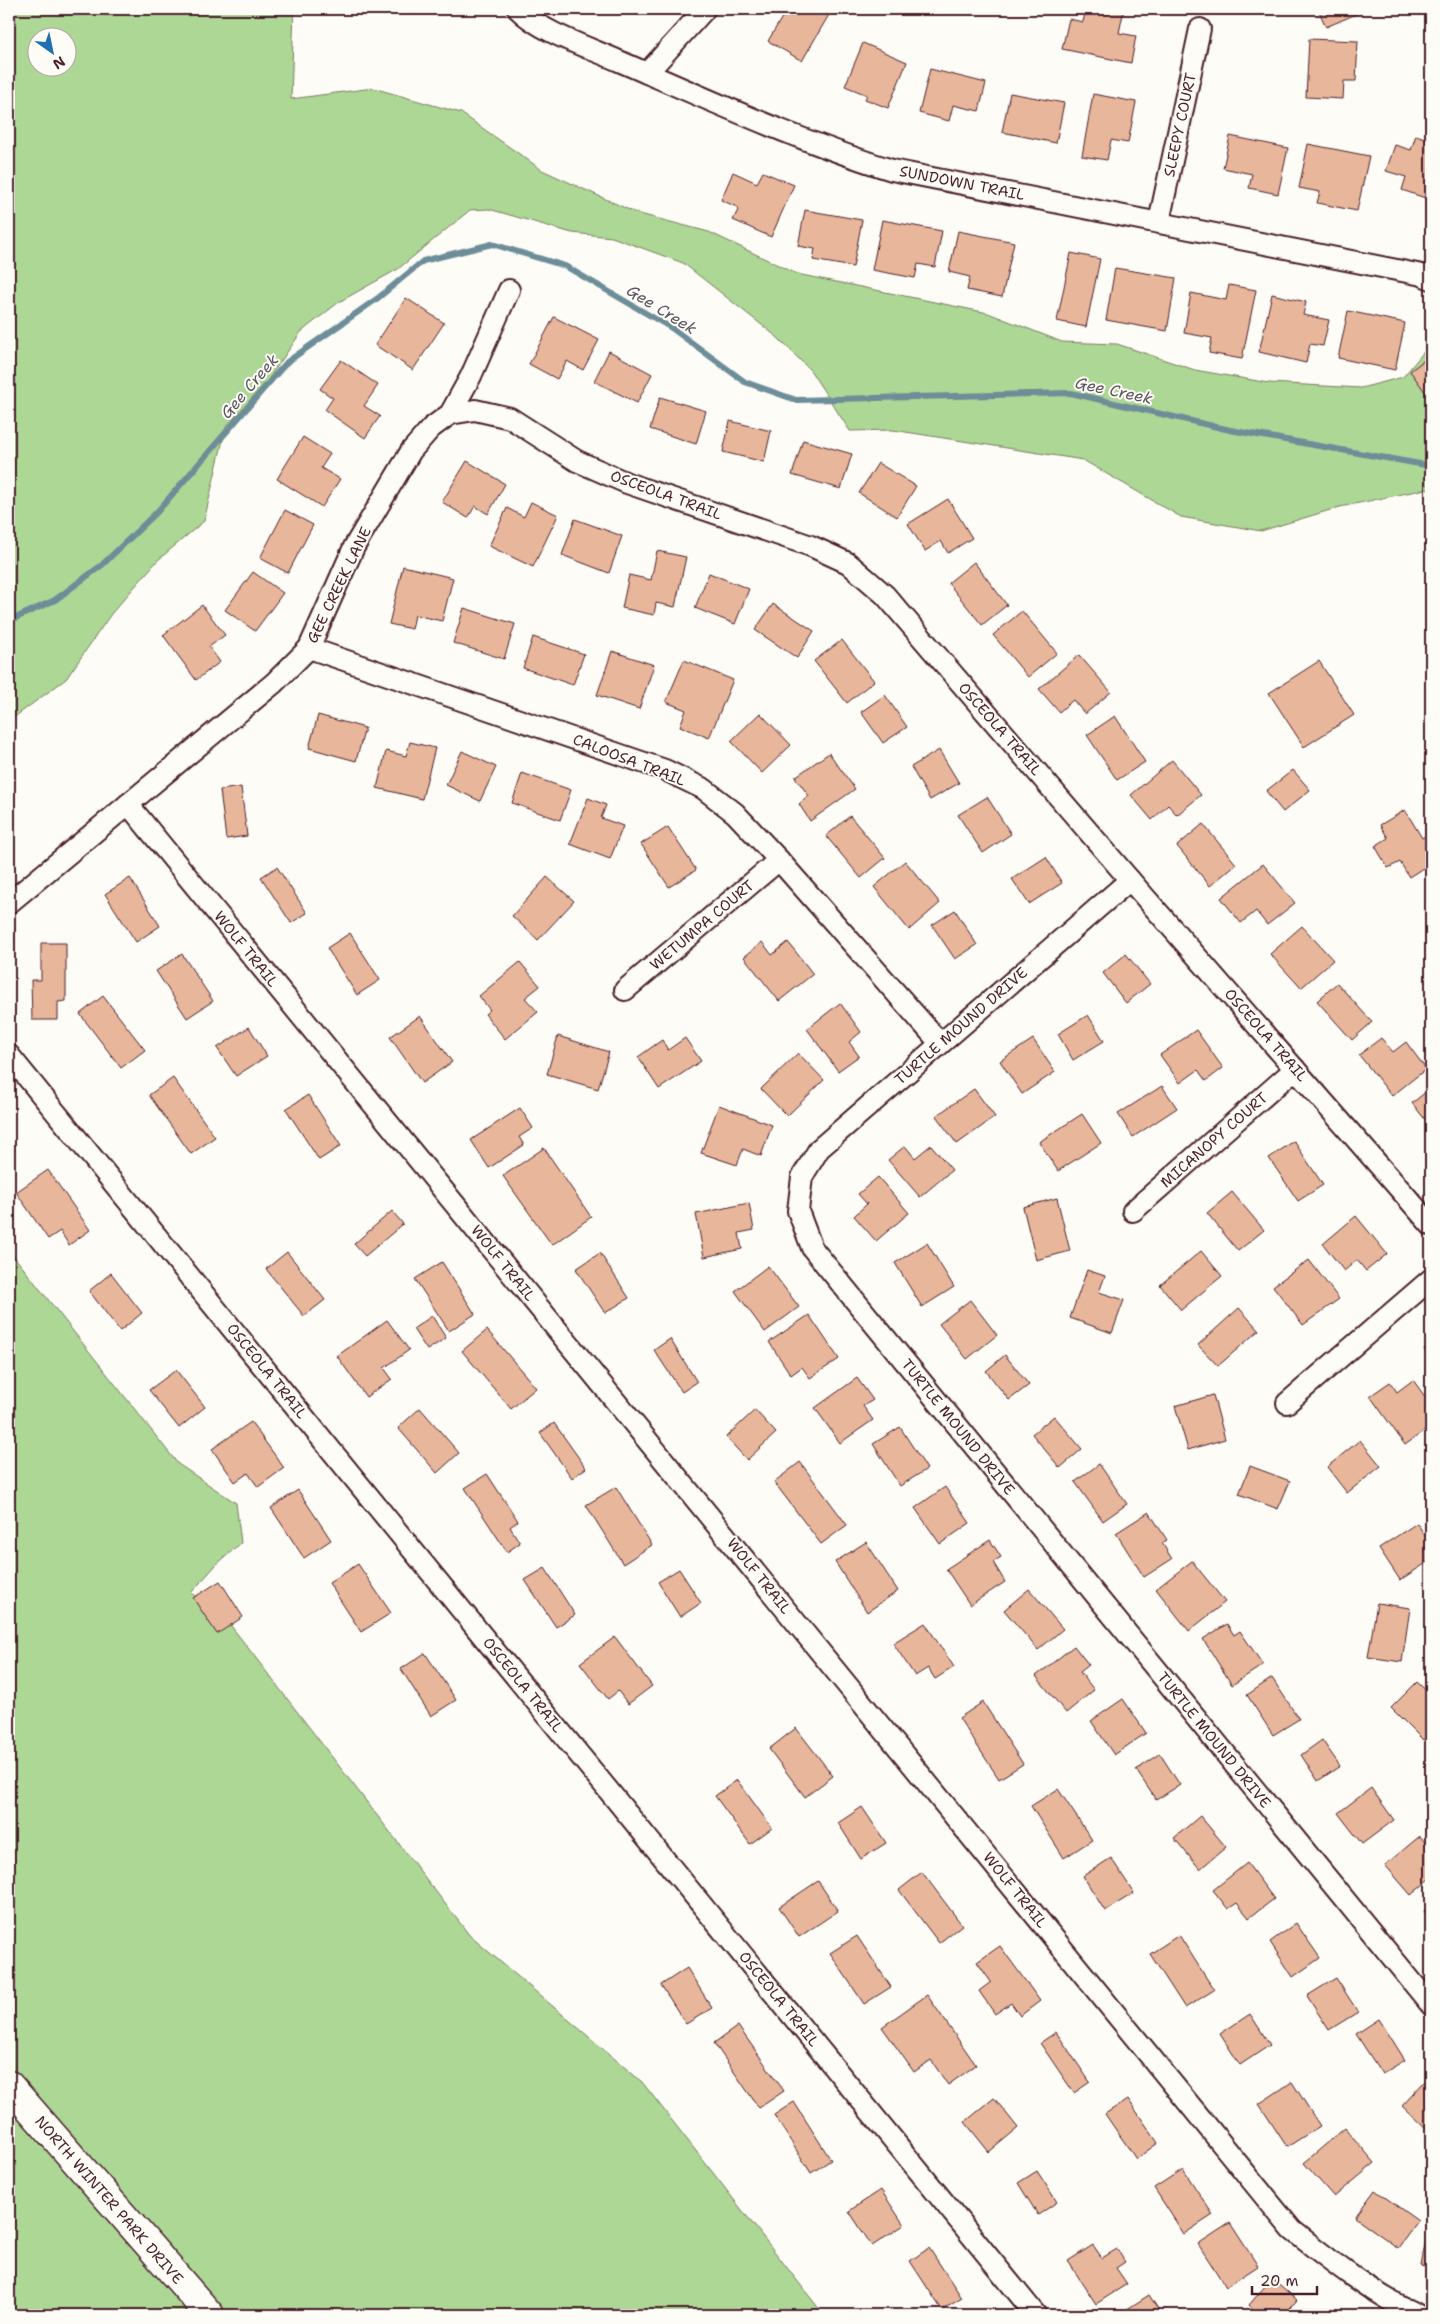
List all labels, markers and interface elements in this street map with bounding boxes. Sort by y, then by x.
north arrow [28,28,78,78]
text: N [50,52,69,73]
street label: SLEEPY COURT [1159,71,1201,179]
street label: SUNDOWN TRAIL [898,161,1026,205]
water label: Gee Creek [623,280,701,339]
water label: Gee Creek [216,350,283,423]
water label: Gee Creek [1073,372,1155,409]
street label: OSCEOLA TRAIL [607,466,725,524]
street label: GEE CREEK LANE [302,524,376,646]
street label: OSCEOLA TRAIL [954,678,1046,780]
street label: CALOOSA TRAIL [570,729,688,791]
street label: WETUMPA COURT [646,875,758,975]
street label: WOLF TRAIL [209,907,283,991]
street label: TURTLE MOUND DRIVE [890,963,1032,1089]
street label: OSCEOLA TRAIL [1220,984,1312,1086]
street label: MICANOPY COURT [1156,1088,1272,1192]
street label: WOLF TRAIL [466,1221,540,1305]
street label: OSCEOLA TRAIL [222,1319,312,1423]
street label: TURTLE MOUND DRIVE [897,1355,1019,1499]
street label: WOLF TRAIL [722,1534,796,1618]
street label: OSCEOLA TRAIL [478,1633,568,1737]
street label: TURTLE MOUND DRIVE [1153,1668,1275,1812]
street label: WOLF TRAIL [978,1848,1052,1932]
street label: OSCEOLA TRAIL [734,1947,824,2051]
street label: NORTH WINTER PARK DRIVE [30,2112,188,2288]
scale bar [1252,2264,1318,2296]
text: 20 m [1260,2271,1299,2291]

